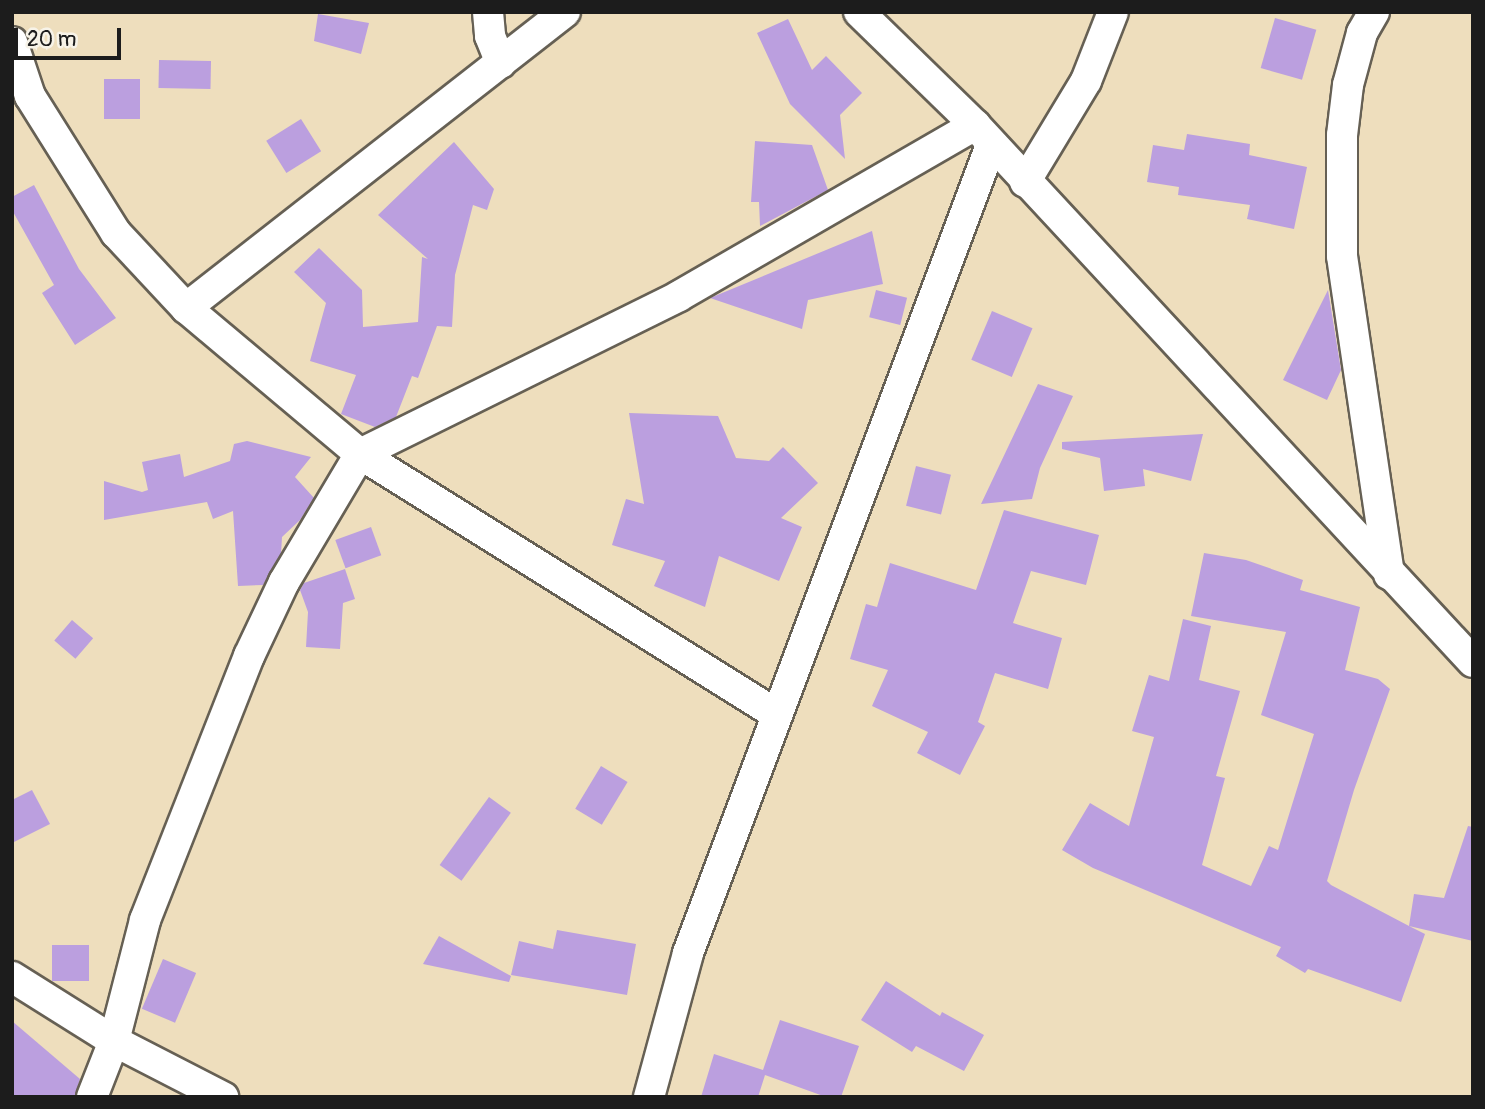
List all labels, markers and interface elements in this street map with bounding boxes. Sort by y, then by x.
scale bar [18,14,124,58]
text: 20 m [27,26,76,53]

